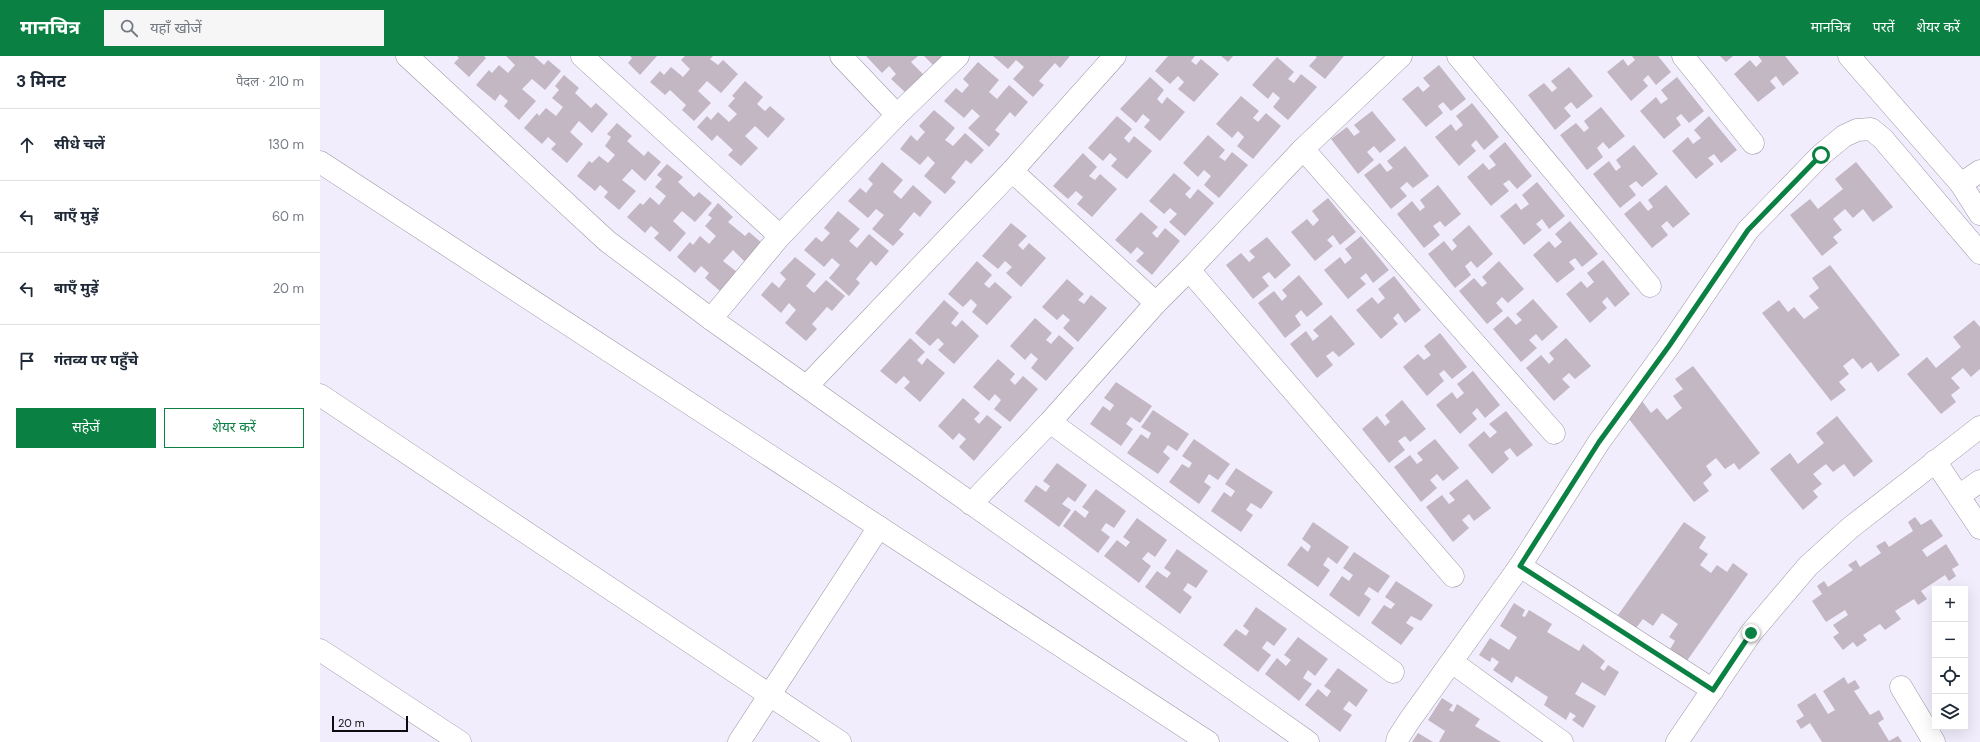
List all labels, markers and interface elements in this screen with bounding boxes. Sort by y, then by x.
search box [104,10,384,46]
text: मानचित्र [20,15,80,40]
icon: search [118,17,140,39]
text: यहाँ खोजें [150,18,202,38]
text: मानचित्र [1811,18,1851,36]
text: परतें [1873,18,1894,36]
text: शेयर करें [1916,18,1960,36]
text: 3 मिनट [16,70,66,92]
text: पैदल · 210 m [236,73,304,90]
icon: ahead [16,134,38,156]
text: सीधे चलें [54,134,105,154]
text: 130 m [268,136,304,153]
route start [1812,146,1830,164]
icon: left [16,206,38,228]
text: बाएँ मुड़ें [54,206,99,226]
text: 60 m [272,208,304,225]
icon: left [16,278,38,300]
text: बाएँ मुड़ें [54,278,99,298]
text: 20 m [273,280,304,297]
icon: arrive [16,350,38,372]
text: गंतव्य पर पहुँचे [54,350,138,370]
button: सहेजें [16,408,156,448]
button: शेयर करें [164,408,304,448]
map controls [1932,586,1968,730]
button: + [1932,586,1968,622]
button: − [1932,622,1968,658]
route end [1742,624,1760,642]
button: locate [1932,658,1968,694]
button: layers [1932,694,1968,730]
scale bar [332,714,408,733]
text: 20 m [338,716,364,730]

